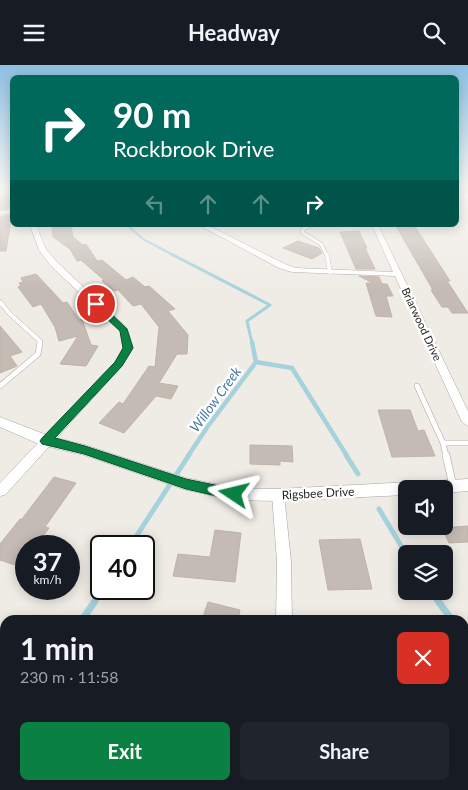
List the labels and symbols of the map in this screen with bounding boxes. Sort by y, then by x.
pin [75,283,117,325]
street label: Briarwood Drive [399,285,445,363]
water label: Willow Creek [186,363,245,435]
position arrow [207,467,259,519]
street label: Rigsbee Drive [281,484,355,502]
speed limit sign: 40 [90,535,155,600]

